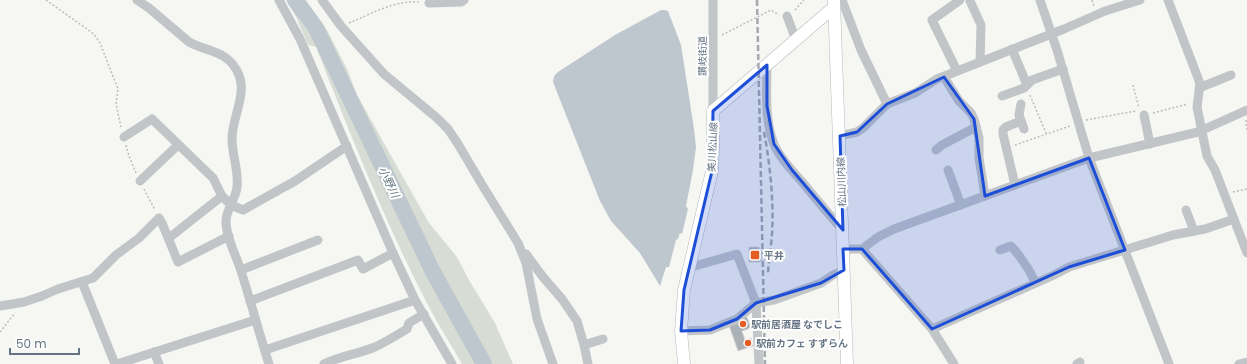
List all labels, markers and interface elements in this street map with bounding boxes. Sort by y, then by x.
street label: 讃岐街道 [695,36,710,76]
street label: 美川松山線 [704,122,721,172]
street label: 松山川内線 [833,157,850,207]
water label: 小野川 [375,164,404,201]
place label: 平井 [764,248,784,263]
marker: 平井 [749,249,761,261]
place label: 駅前居酒屋 なでしこ [751,317,843,332]
marker: 駅前居酒屋 なでしこ [738,319,748,329]
scale bar [10,330,79,356]
text: 50 m [16,335,47,352]
place label: 駅前カフェ すずらん [756,336,848,351]
marker: 駅前カフェ すずらん [743,338,753,348]

